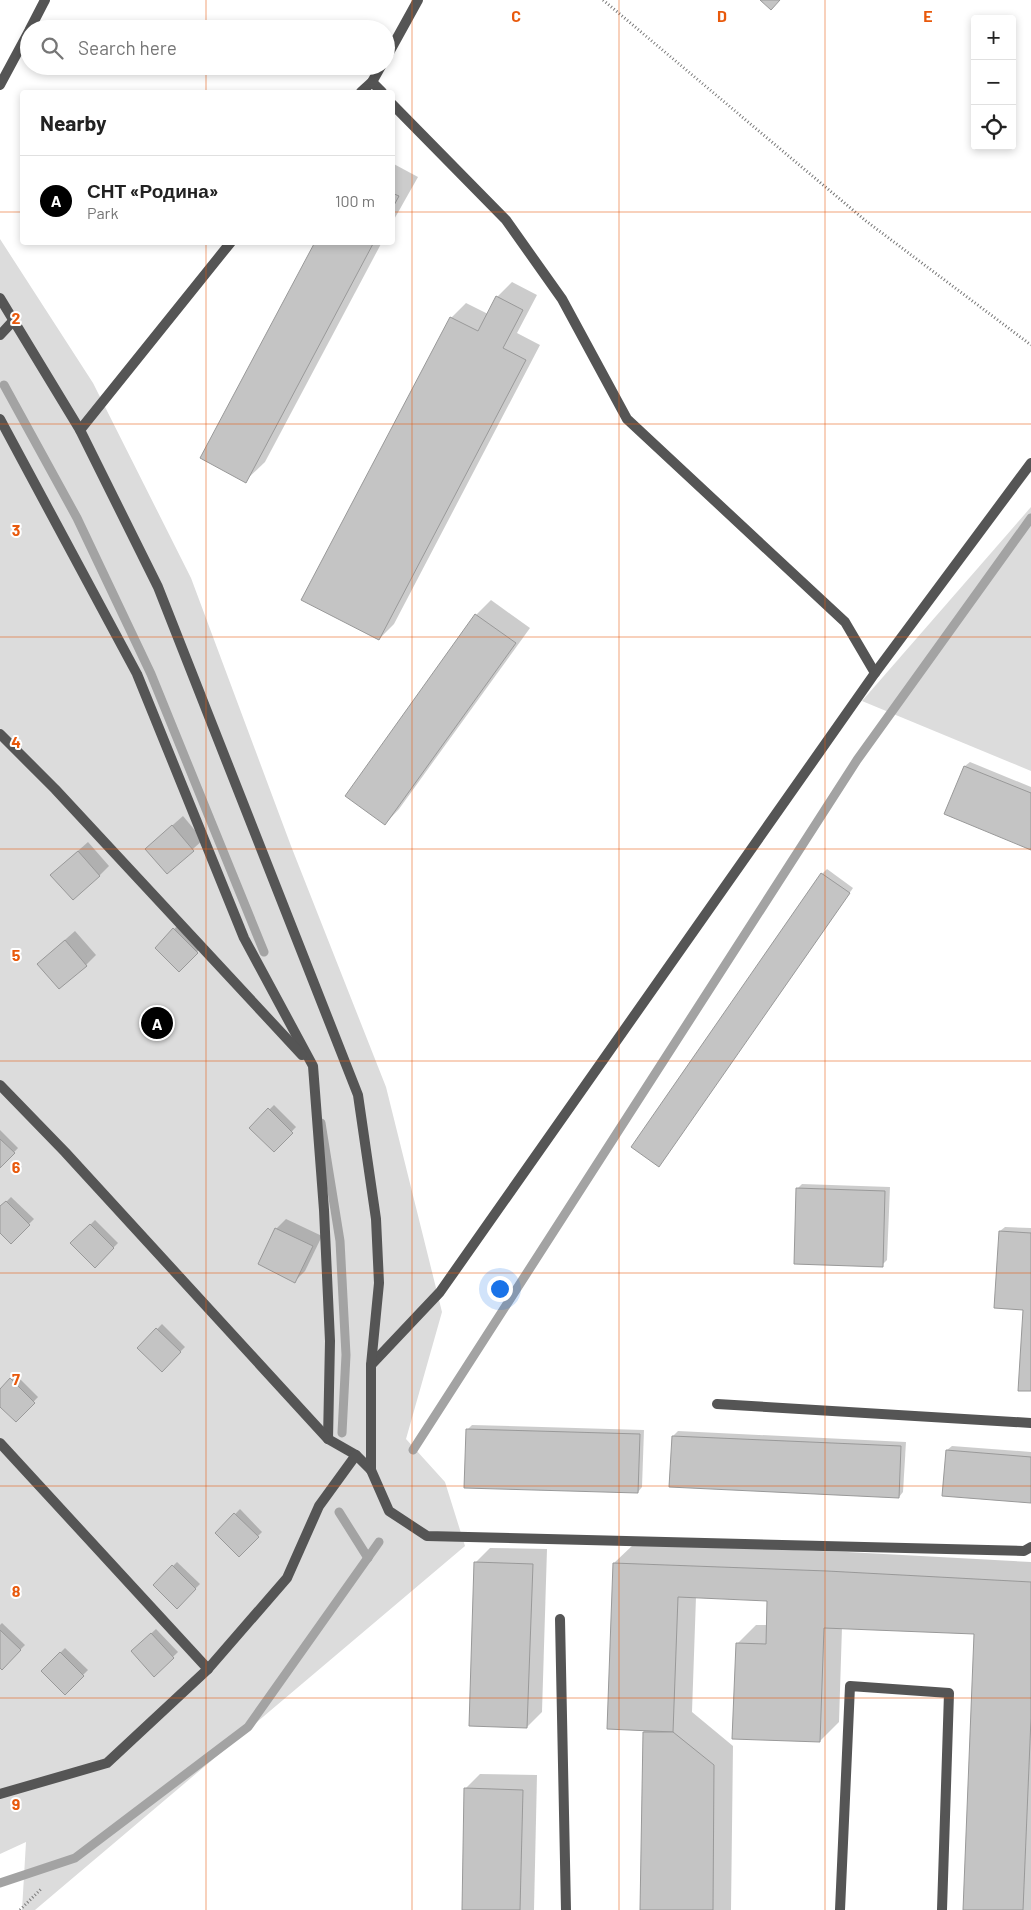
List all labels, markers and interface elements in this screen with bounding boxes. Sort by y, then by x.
text: C [511,6,521,25]
text: D [717,6,727,25]
text: E [923,6,933,25]
map controls [971,15,1016,150]
button: + [971,15,1016,60]
search box [20,20,395,75]
icon: search [38,34,66,62]
text: Search here [78,36,177,59]
button: − [971,60,1016,105]
button: locate [971,105,1016,150]
text: Nearby [40,110,106,135]
text: СНТ «Родина» [87,179,219,202]
text: A [51,191,61,210]
text: 100 m [335,191,375,210]
text: Park [87,203,118,222]
text: 2 [12,308,21,327]
text: 3 [12,520,20,539]
text: 4 [11,732,21,751]
text: 5 [12,945,21,964]
pin: A [141,1004,173,1042]
text: 6 [12,1157,21,1176]
your location [487,1276,513,1302]
text: 7 [12,1369,20,1388]
text: 8 [12,1581,21,1600]
text: 9 [12,1794,20,1813]

